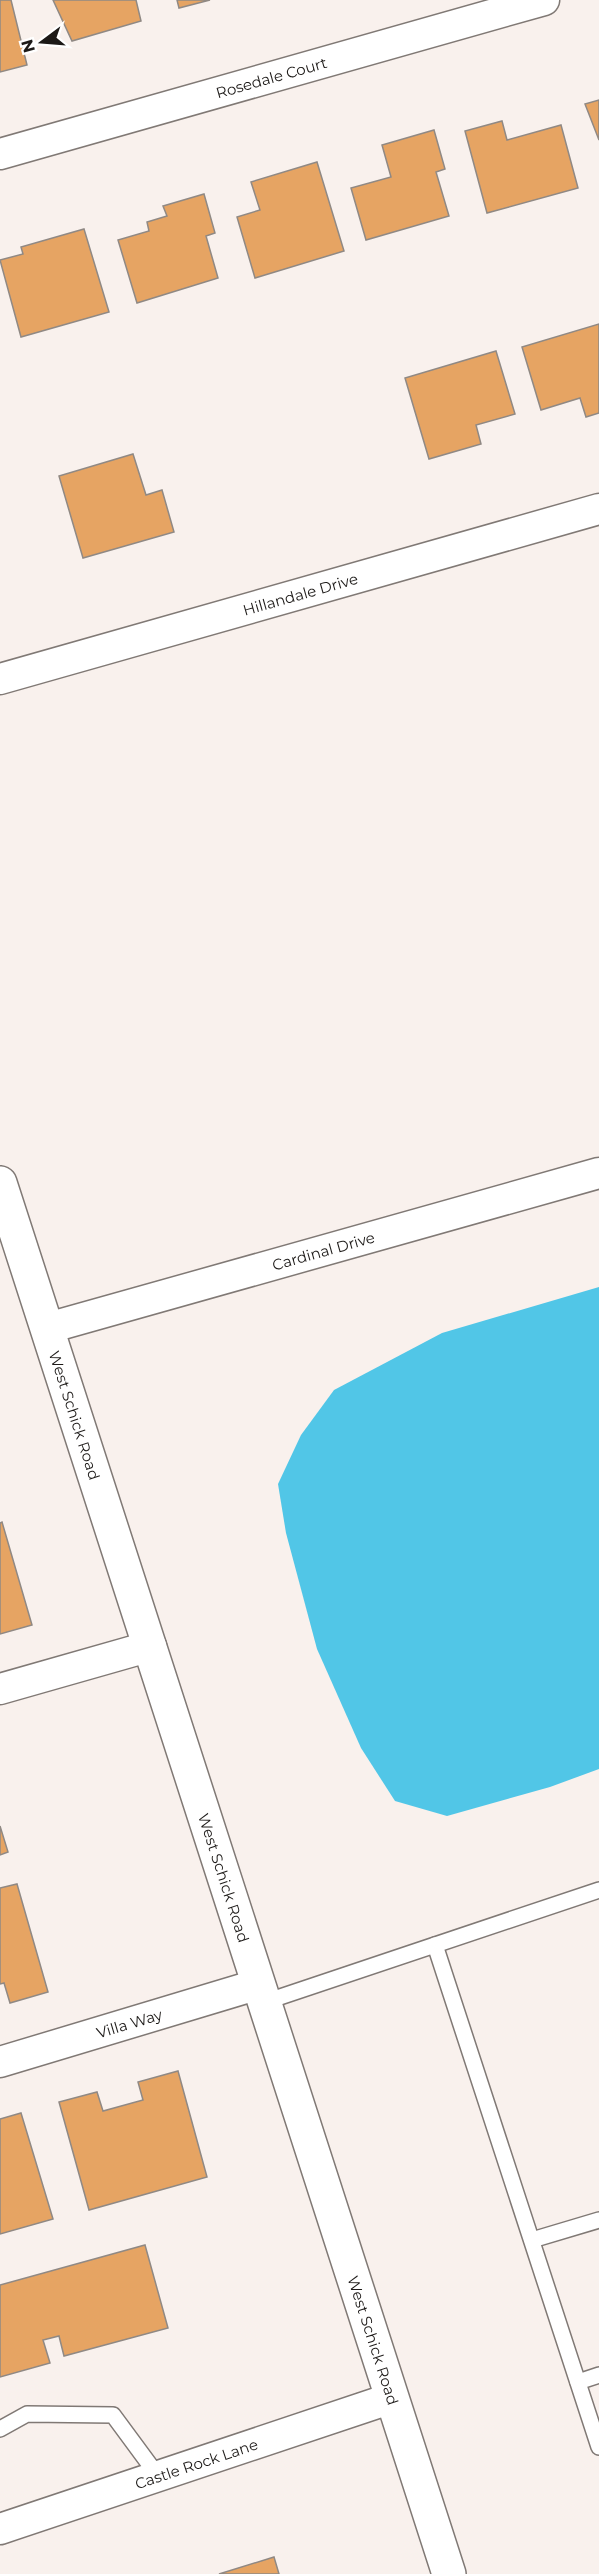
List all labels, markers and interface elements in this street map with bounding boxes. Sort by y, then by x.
north arrow [12,12,72,72]
text: N [17,37,39,55]
street label: Rosedale Court [213,52,329,102]
street label: Hillandale Drive [240,568,360,619]
street label: Cardinal Drive [270,1227,377,1274]
street label: West Schick Road [45,1348,105,1482]
street label: West Schick Road [195,1811,254,1945]
street label: Villa Way [94,2004,165,2042]
street label: West Schick Road [344,2273,403,2407]
street label: Castle Rock Lane [132,2434,260,2493]

